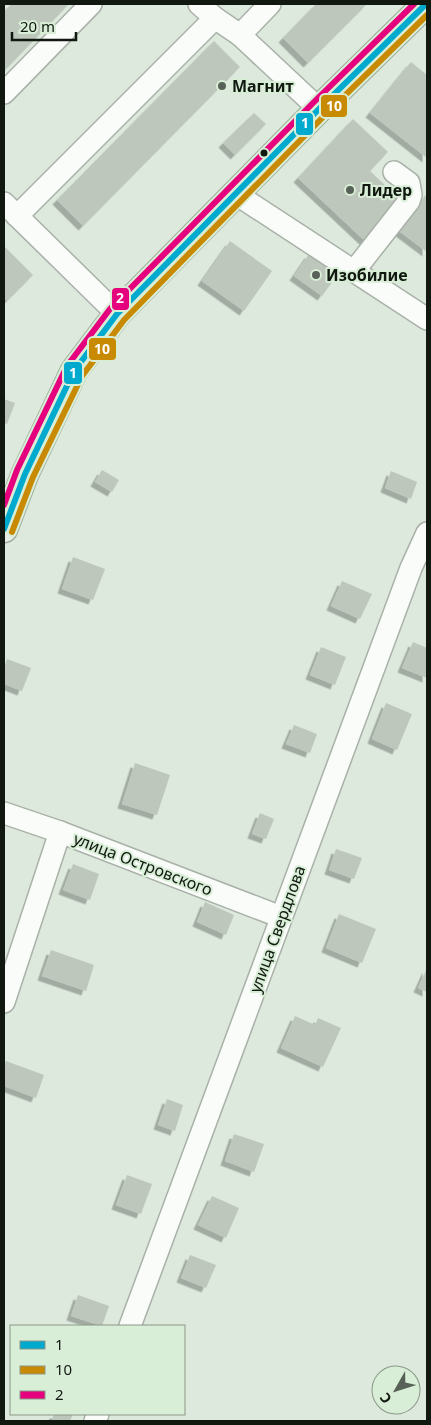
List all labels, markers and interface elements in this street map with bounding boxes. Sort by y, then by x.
scale bar [12,10,76,42]
text: 20 m [20,16,55,36]
place label: Магнит [232,75,294,97]
marker: Магнит [216,80,228,92]
line badge: 10 [320,94,348,118]
text: 10 [326,96,342,115]
line badge: 1 [295,112,314,136]
text: 1 [301,113,309,132]
unlabelled marker [259,148,269,158]
place label: Лидер [360,179,412,201]
marker: Лидер [344,184,356,196]
place label: Изобилие [326,264,408,286]
marker: Изобилие [310,269,322,281]
line badge: 2 [111,287,130,311]
text: 2 [116,288,124,307]
line badge: 10 [88,337,117,361]
text: 10 [94,339,110,358]
line badge: 1 [63,361,83,385]
text: 1 [69,363,77,382]
street label: улица Островского [70,827,216,901]
street label: улица Свердлова [244,862,310,996]
legend [10,1325,185,1415]
text: 1 [55,1334,64,1354]
text: 10 [55,1359,72,1379]
north arrow [371,1365,421,1415]
text: 2 [55,1384,64,1404]
text: С [375,1389,396,1408]

